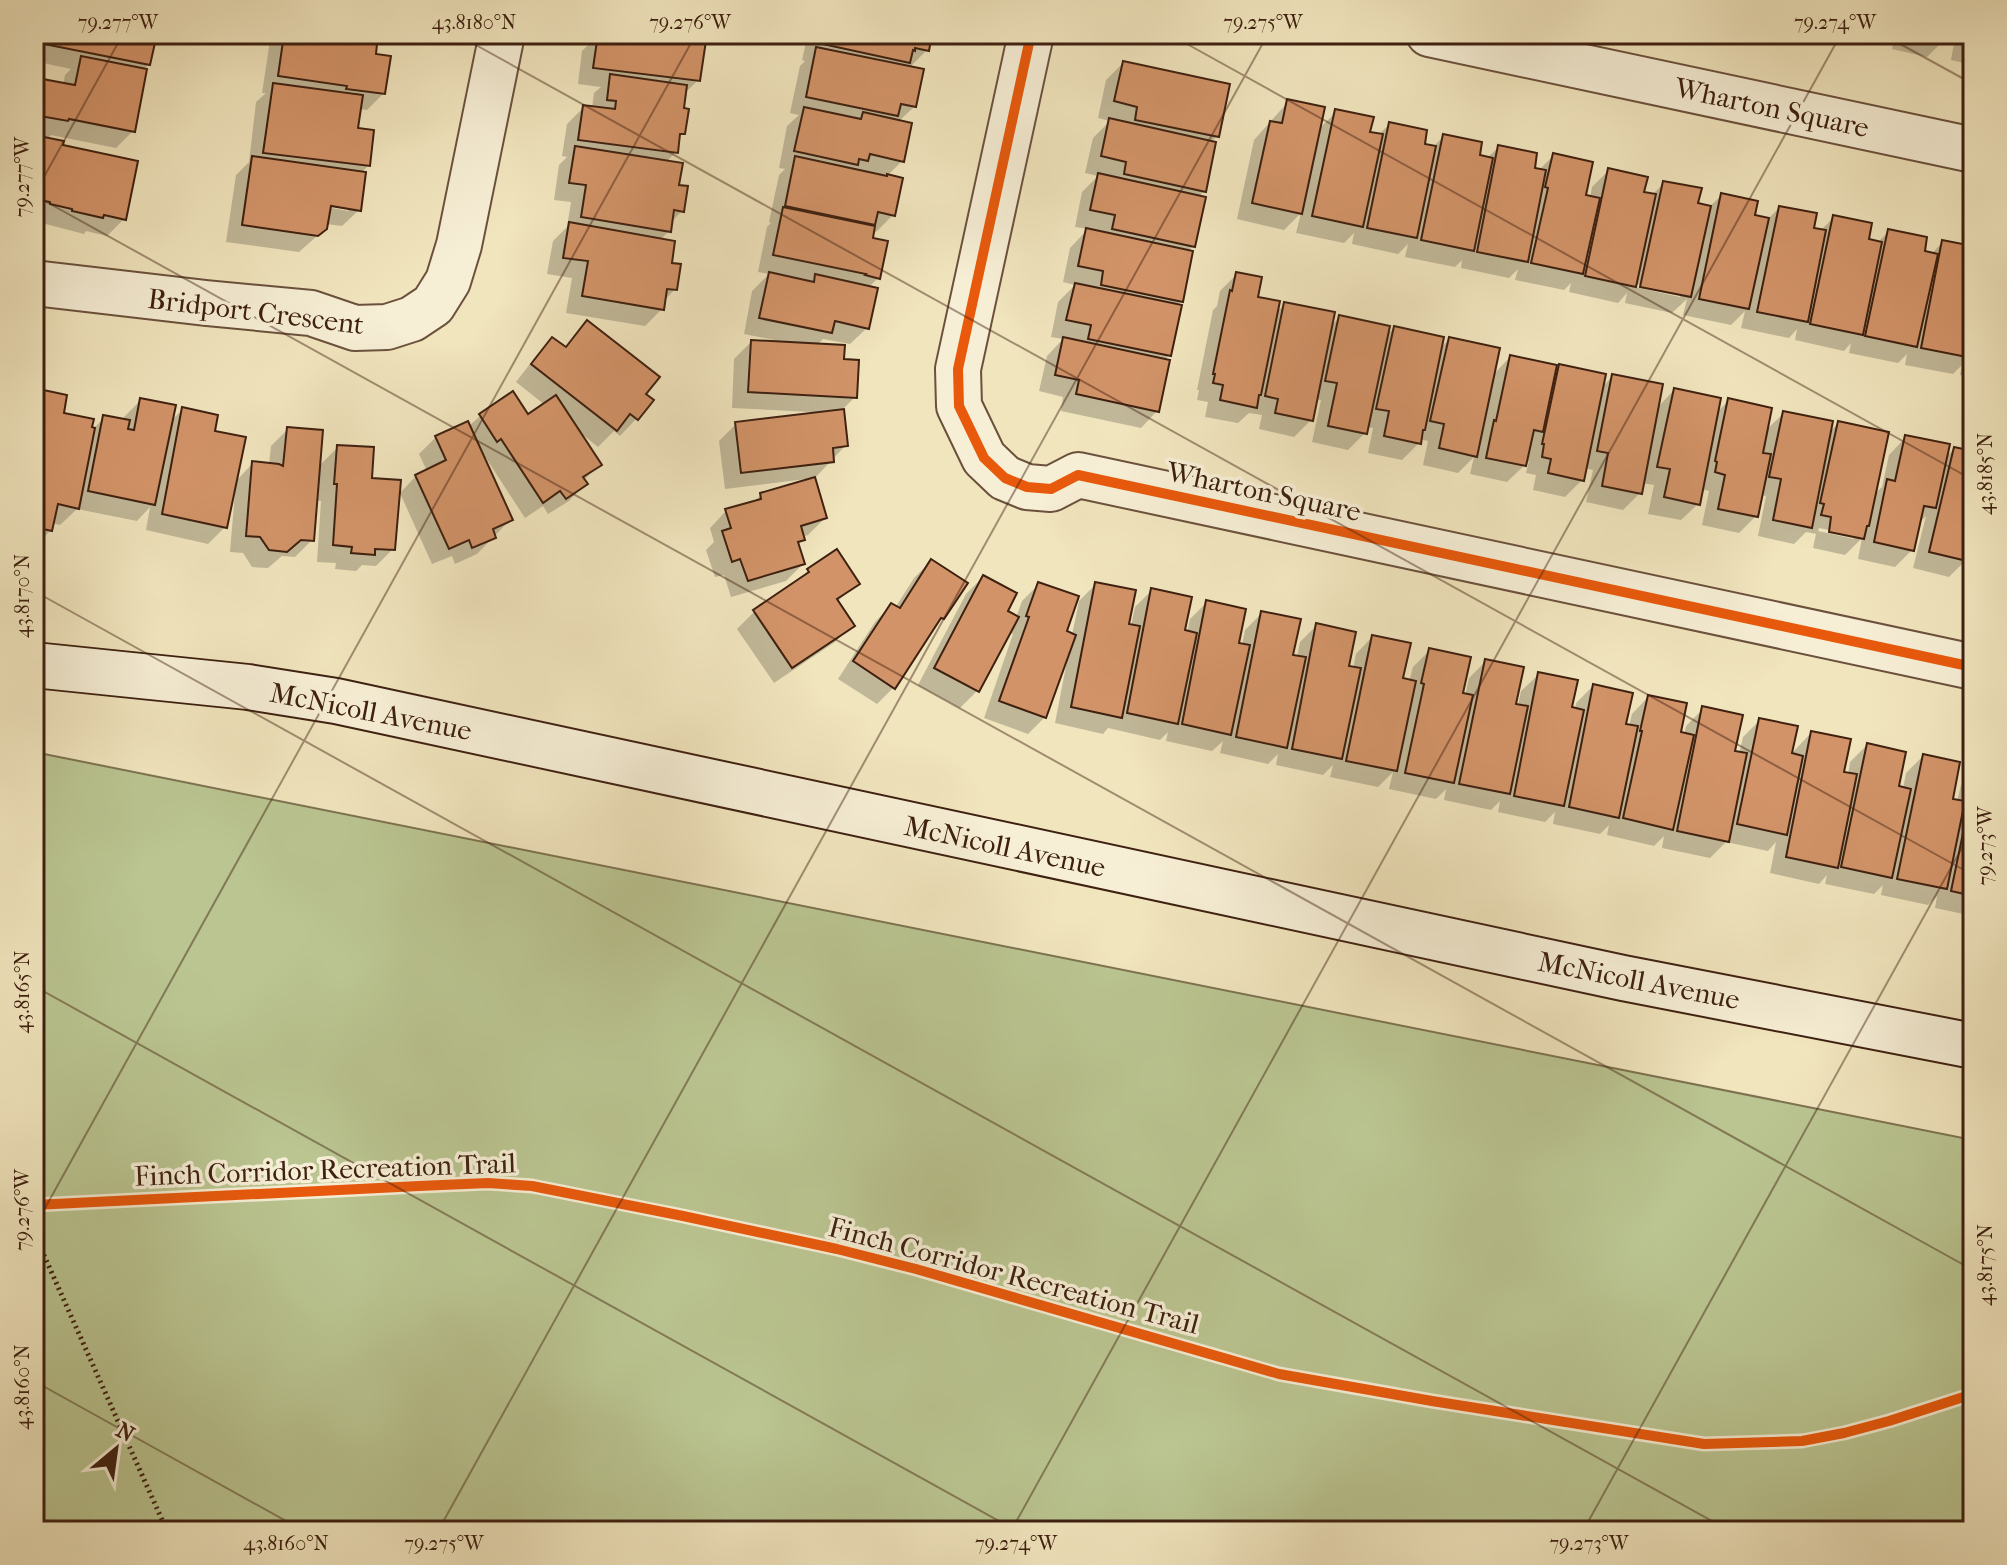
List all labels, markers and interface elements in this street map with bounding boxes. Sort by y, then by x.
text: 79.277°W [78,11,160,34]
text: 43.8180°N [432,11,516,34]
text: 79.276°W [649,11,732,34]
text: 79.275°W [1223,11,1304,34]
text: 79.274°W [1794,11,1877,34]
street label: Wharton Square [1671,71,1872,144]
text: 79.277°W [11,135,34,217]
street label: Bridport Crescent [146,282,366,341]
text: 43.8185°N [1974,433,1997,515]
street label: Wharton Square [1163,455,1364,528]
text: 43.8170°N [11,554,34,638]
street label: McNicoll Avenue [267,676,475,747]
text: 79.273°W [1974,805,1997,886]
street label: McNicoll Avenue [901,809,1109,884]
street label: McNicoll Avenue [1535,945,1743,1016]
text: 43.8165°N [11,951,34,1033]
street label: Finch Corridor Recreation Trail [134,1146,517,1193]
text: 79.276°W [11,1168,34,1251]
street label: Finch Corridor Recreation Trail [825,1210,1203,1341]
text: 43.8175°N [1974,1224,1997,1306]
text: 43.8160°N [11,1344,34,1430]
north arrow [76,1409,156,1489]
text: N [112,1417,139,1448]
text: 43.8160°N [243,1532,329,1555]
text: 79.275°W [404,1532,485,1555]
text: 79.274°W [975,1532,1058,1555]
text: 79.273°W [1549,1532,1630,1555]

